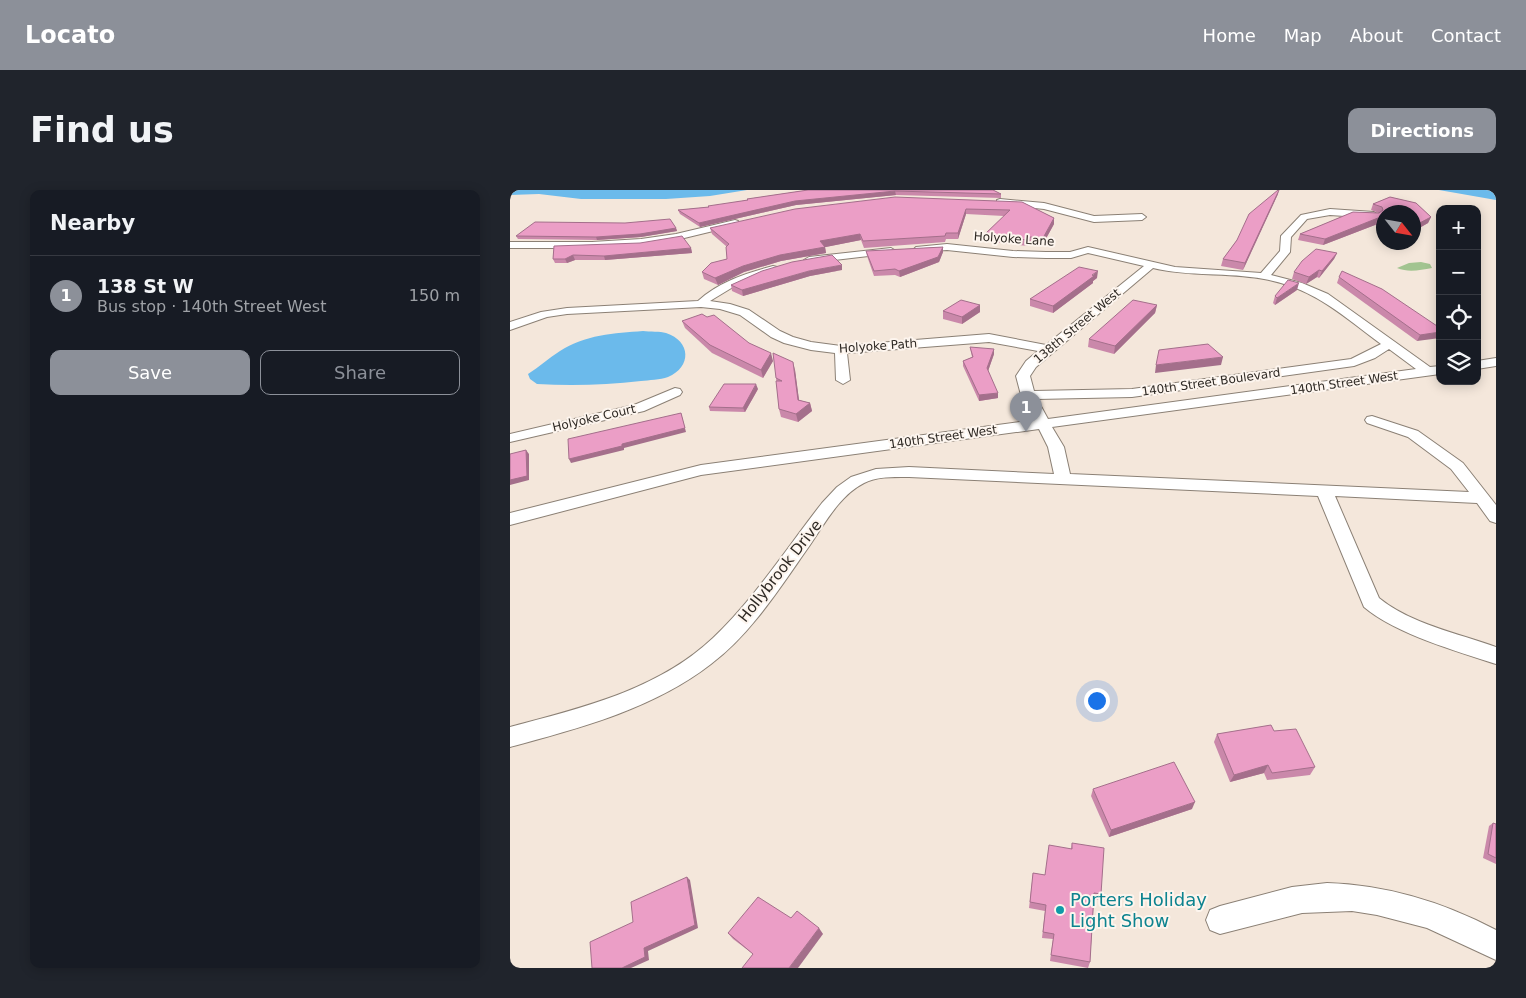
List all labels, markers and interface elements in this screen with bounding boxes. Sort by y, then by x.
text: Locato [25,21,115,49]
text: Home [1203,25,1256,46]
text: Map [1284,25,1322,46]
text: About [1350,25,1403,46]
text: Contact [1431,25,1501,46]
button: Directions [1348,108,1496,153]
text: Find us [30,110,174,150]
north arrow [1376,205,1421,250]
map controls [1436,205,1481,385]
button: + [1436,205,1481,250]
text: Nearby [50,211,135,235]
street label: Holyoke Lane [973,229,1055,249]
button: − [1436,250,1481,295]
text: 138 St W [97,275,194,297]
street label: 138th Street West [1031,285,1123,366]
text: 1 [60,286,72,305]
text: 150 m [409,286,460,305]
button: locate [1436,295,1481,340]
text: Bus stop · 140th Street West [97,297,326,316]
street label: Holyoke Path [838,336,918,356]
button: layers [1436,340,1481,385]
button: Save [50,350,250,395]
button: Share [260,350,460,395]
street label: 140th Street Boulevard [1141,365,1281,399]
street label: 140th Street West [1289,368,1399,398]
pin: 1 [1010,391,1042,432]
street label: Holyoke Court [551,402,637,434]
street label: 140th Street West [888,422,998,452]
street label: Hollybrook Drive [734,516,826,626]
your location [1084,688,1110,714]
place label: Porters Holiday Light Show [1070,889,1207,931]
marker: Porters Holiday Light Show [1054,904,1066,916]

